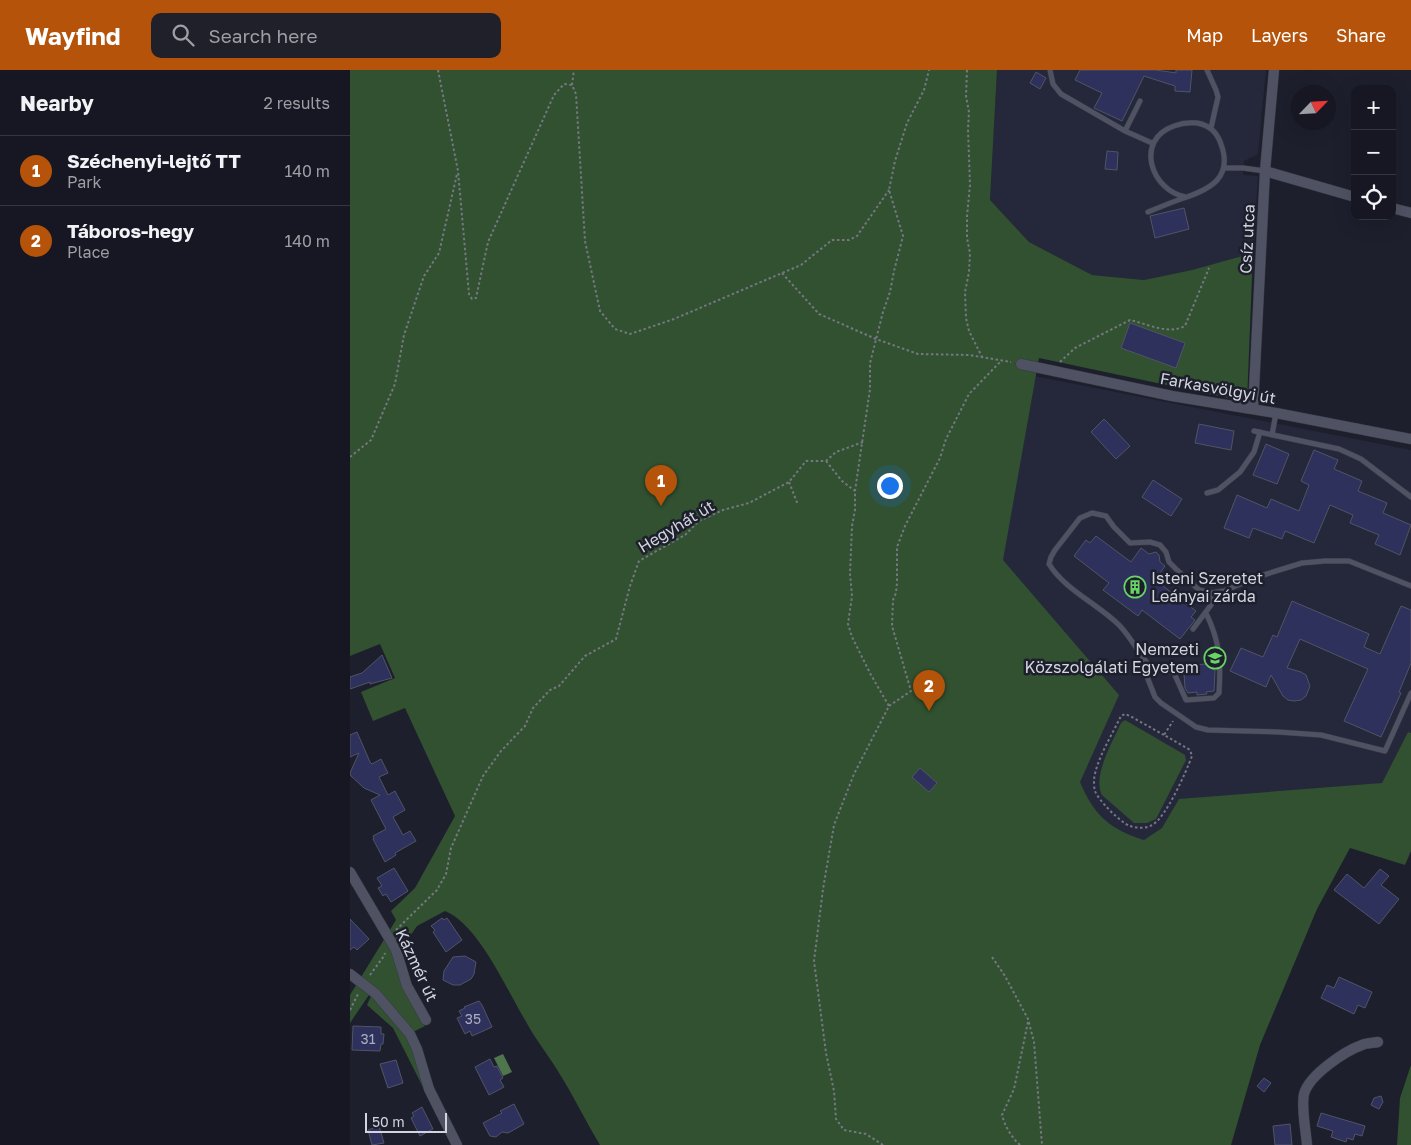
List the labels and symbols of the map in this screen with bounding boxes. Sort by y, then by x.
north arrow [1291,85,1336,130]
street label: Csíz utca [1235,204,1259,274]
street label: Farkasvölgyi út [1159,368,1277,408]
pin: 1 [645,465,677,506]
your location [877,473,903,499]
street label: Hegyhát út [634,495,718,557]
place label: Isteni Szeretet Leányai zárda [1151,568,1263,606]
building icon: Isteni Szeretet Leányai zárda [1123,575,1147,599]
place label: Nemzeti Közszolgálati Egyetem [1025,639,1199,677]
school or university icon: Nemzeti Közszolgálati Egyetem [1203,646,1227,670]
pin: 2 [913,670,945,711]
street label: Kázmér út [391,925,443,1005]
house number: 35 [465,1010,481,1027]
house number: 31 [361,1030,376,1047]
scale bar [365,1110,448,1133]

